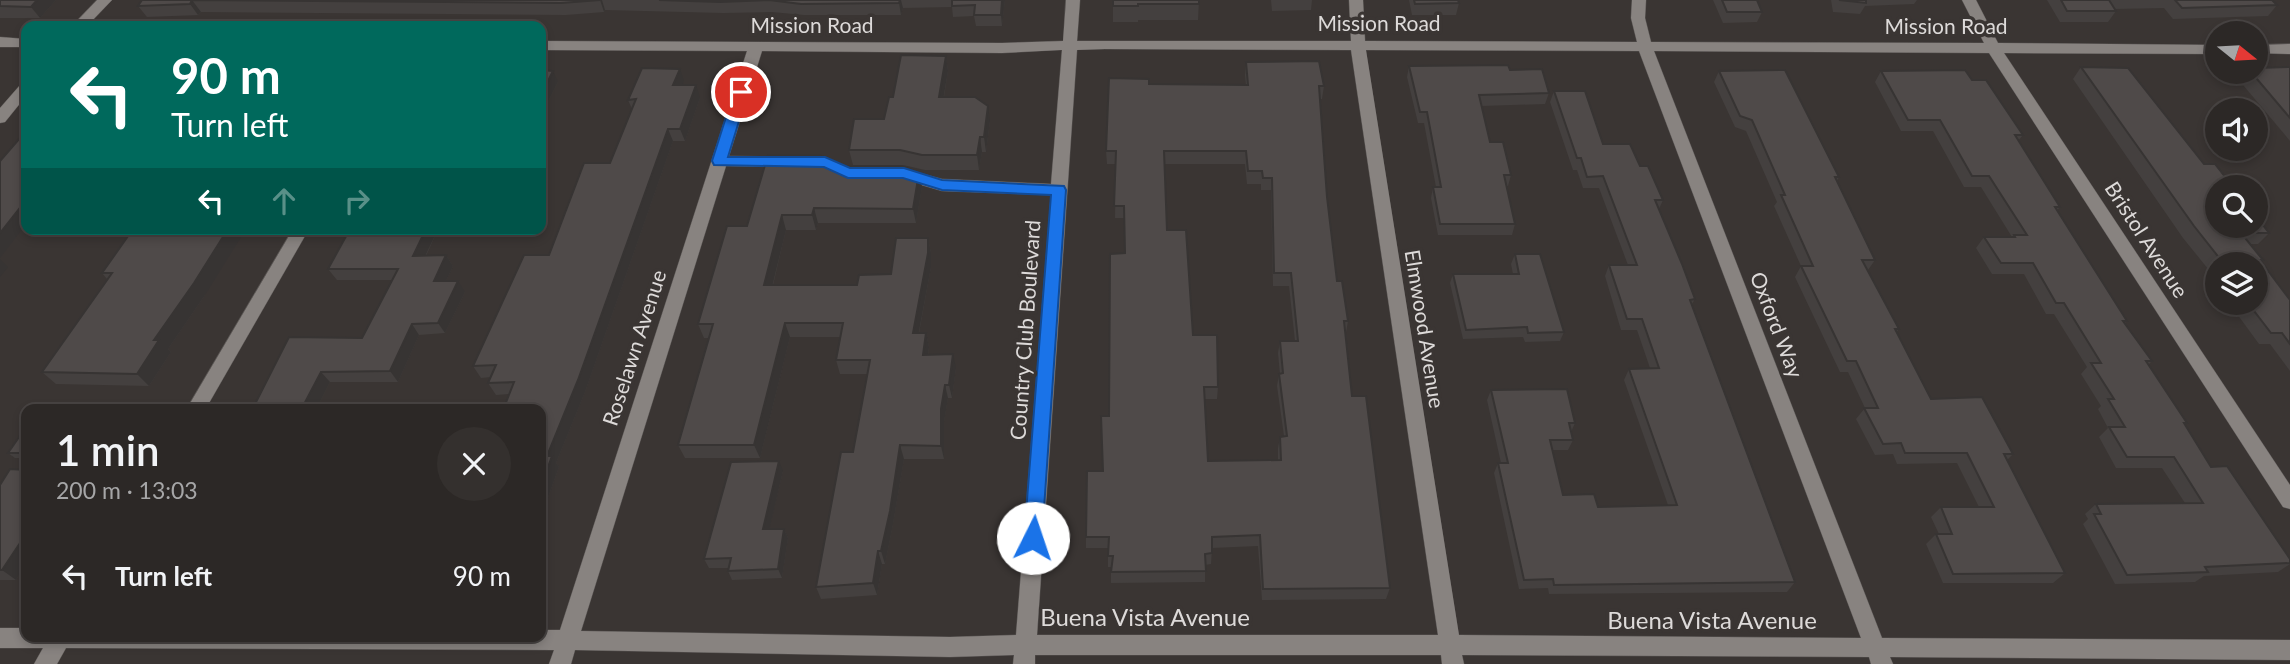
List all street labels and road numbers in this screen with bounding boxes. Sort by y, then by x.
street label: Mission Road [1317,10,1441,35]
street label: Mission Road [750,12,874,37]
street label: Mission Road [1884,13,2008,38]
street label: Bristol Avenue [2100,176,2194,302]
street label: Country Club Boulevard [1004,219,1045,441]
street label: Elmwood Avenue [1401,248,1450,410]
street label: Roselawn Avenue [597,266,671,429]
street label: Oxford Way [1746,268,1809,381]
street label: Buena Vista Avenue [1040,602,1250,631]
street label: Buena Vista Avenue [1607,605,1817,634]

